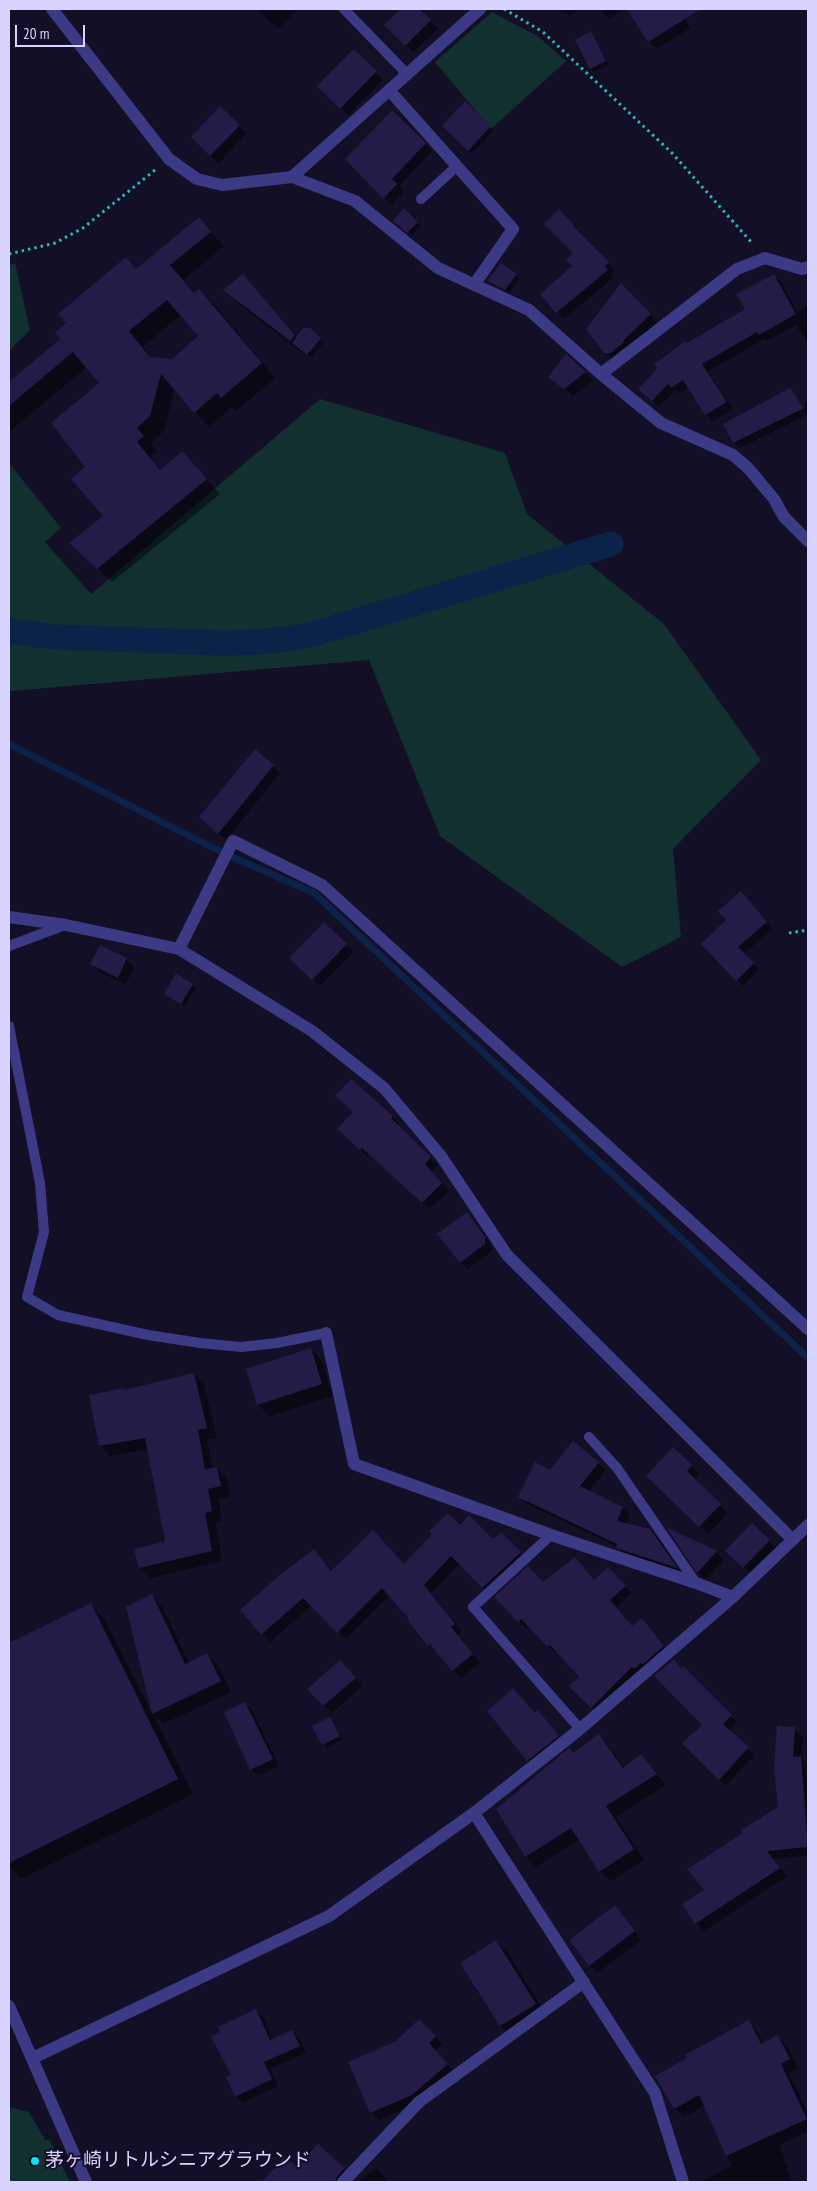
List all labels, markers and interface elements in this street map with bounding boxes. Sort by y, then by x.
scale bar [18,15,88,47]
text: 20 m [23,24,49,43]
place label: 茅ヶ崎リトルシニアグラウンド [45,2150,311,2172]
marker: 茅ヶ崎リトルシニアグラウンド [29,2155,41,2167]

